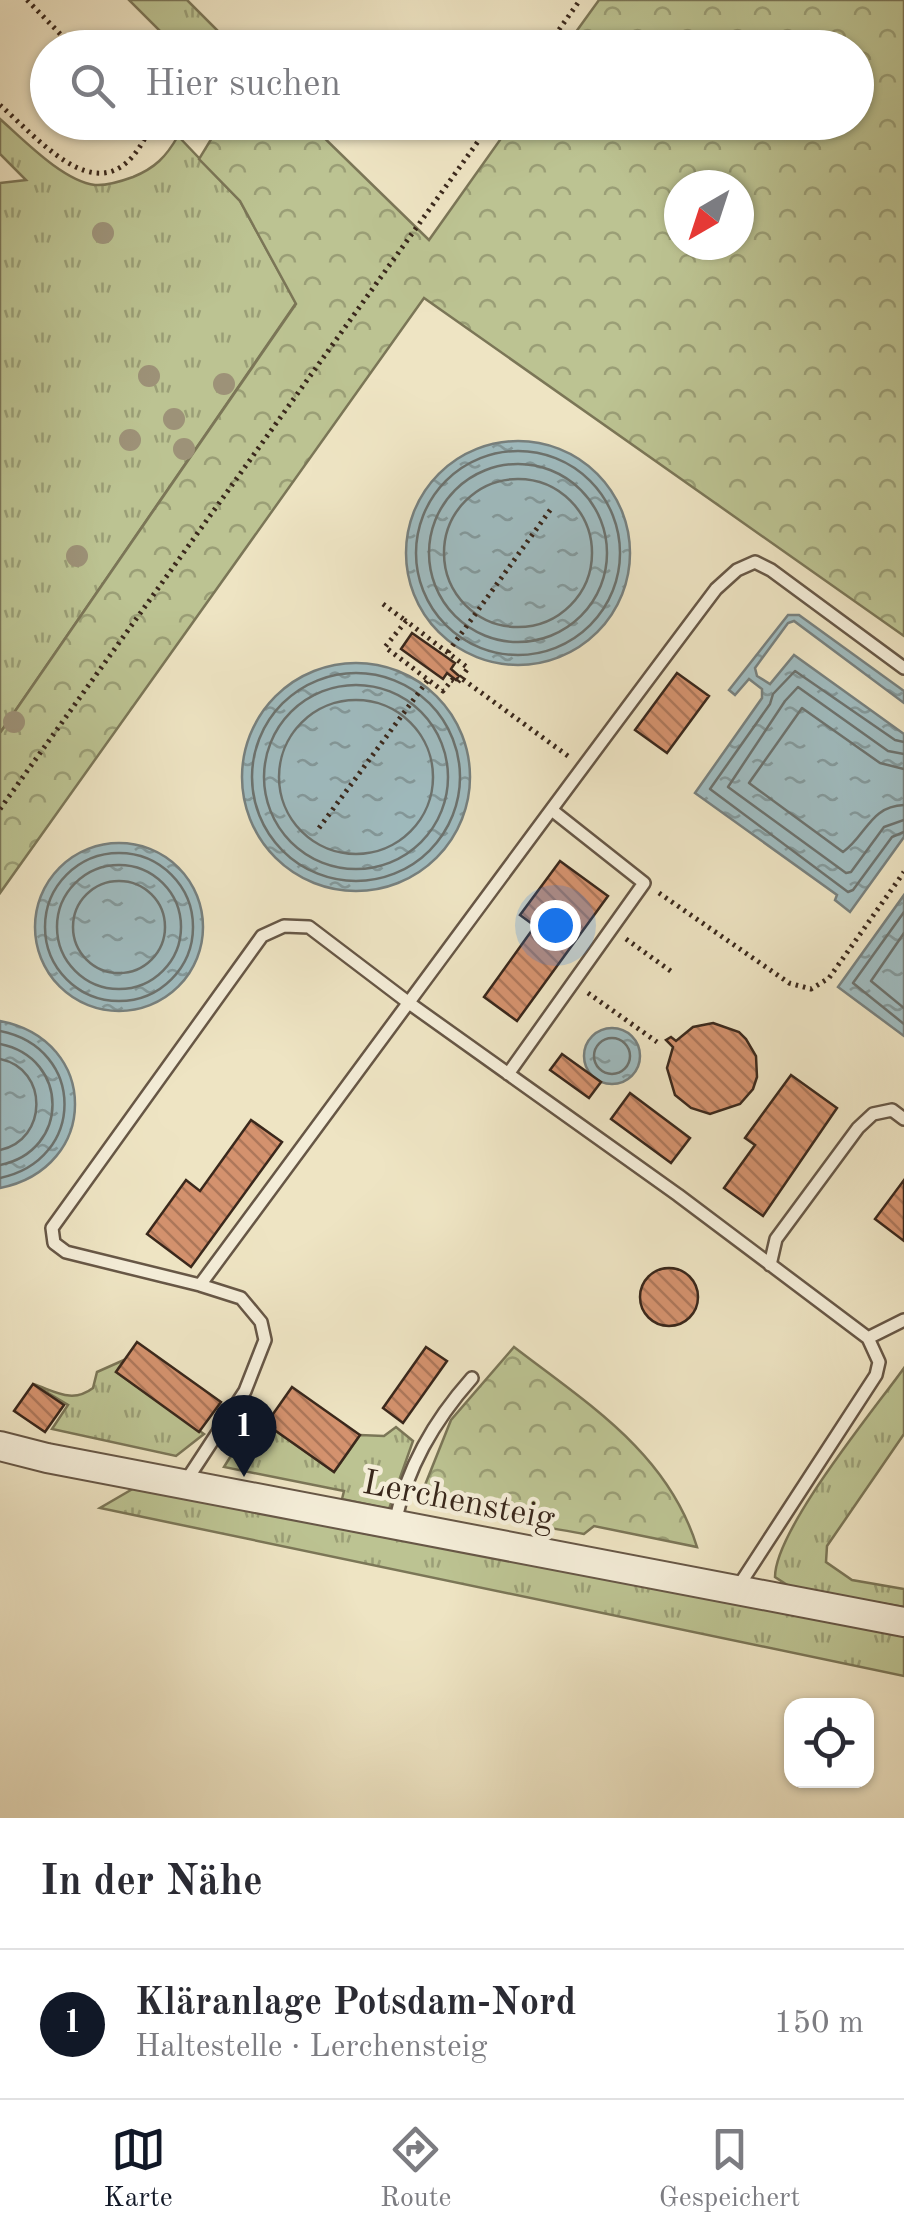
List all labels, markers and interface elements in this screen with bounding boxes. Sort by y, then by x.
search box [30,30,874,140]
icon: search [65,58,120,113]
text: Hier suchen [145,66,341,104]
north arrow [664,170,754,260]
your location [530,900,581,951]
pin: 1 [212,1394,276,1477]
street label: Lerchensteig [359,1466,558,1537]
map controls [784,1698,874,1788]
button: locate [784,1698,874,1788]
text: In der Nähe [40,1862,263,1904]
text: Kläranlage Potsdam-Nord [135,1985,576,2023]
text: 1 [63,2008,82,2040]
text: 150 m [774,2008,864,2040]
text: Haltestelle · Lerchensteig [135,2032,488,2064]
tab: Karte [104,2122,173,2217]
tab: Route [380,2122,451,2217]
tab: Gespeichert [659,2122,800,2217]

